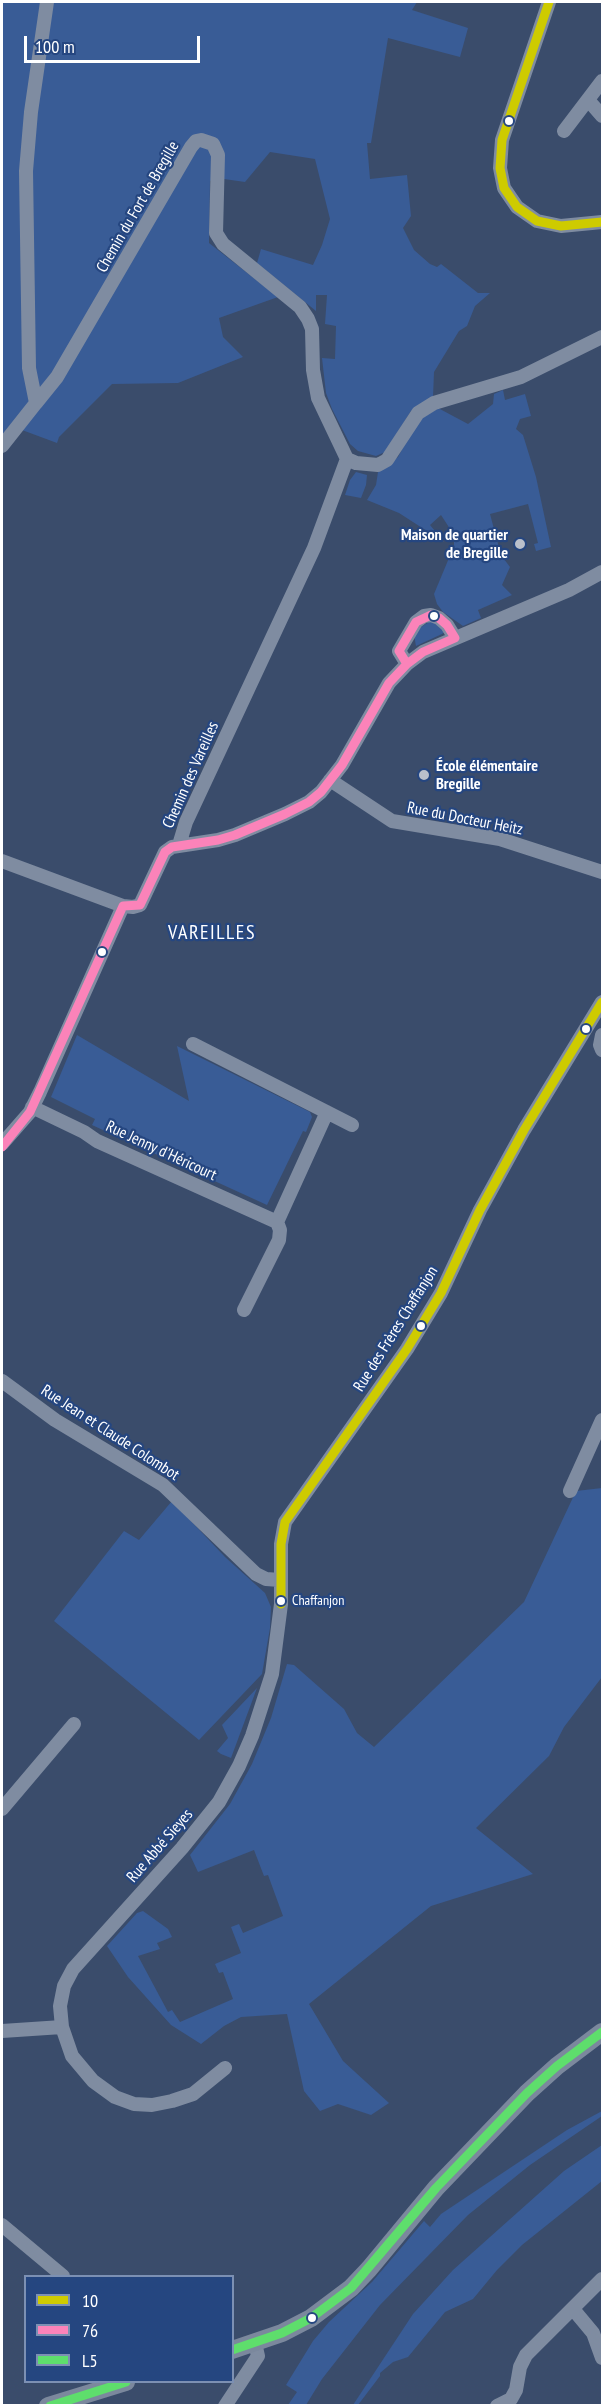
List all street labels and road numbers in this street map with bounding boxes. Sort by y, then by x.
street label: Chemin du Fort de Bregille [93,138,183,276]
street label: Chemin des Vareilles [159,719,223,831]
street label: Rue du Docteur Heitz [406,798,524,840]
street label: Rue Jenny d'Héricourt [103,1117,219,1185]
street label: Rue des Frères Chaffanjon [350,1263,442,1395]
street label: Rue Jean et Claude Colombot [37,1381,183,1485]
street label: Rue Abbé Sieyes [123,1805,197,1887]

